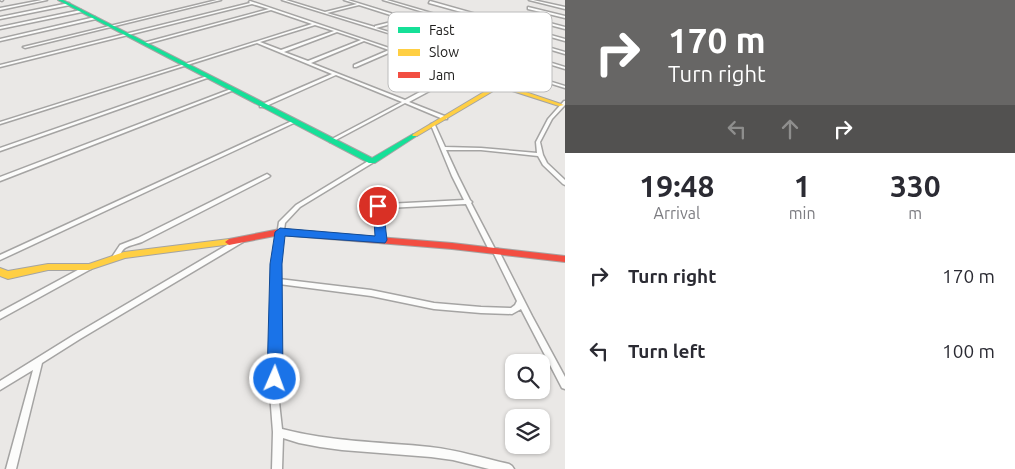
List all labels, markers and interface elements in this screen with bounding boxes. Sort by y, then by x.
legend [388,12,552,92]
icon: right [585,20,650,85]
text: 170 m [668,20,766,60]
text: Fast [429,22,455,38]
text: Slow [429,44,459,60]
text: Turn right [668,61,766,86]
text: Jam [429,67,455,83]
icon: left [723,115,751,143]
icon: ahead [776,115,804,143]
icon: right [829,115,857,143]
text: 19:48 [639,169,714,203]
text: 1 [794,169,811,203]
text: 330 [890,169,941,203]
pin [357,185,399,227]
icon: arrive [364,192,392,220]
text: Arrival [654,204,700,222]
text: min [789,204,816,222]
text: m [908,204,922,222]
icon: right [585,262,613,290]
text: Turn right [628,265,716,287]
text: 170 m [942,265,995,287]
icon: left [585,337,613,365]
text: Turn left [628,340,706,362]
text: 100 m [942,340,995,362]
position arrow [248,352,300,404]
map controls [505,354,550,454]
button: search [505,354,550,399]
button: layers [505,409,550,454]

